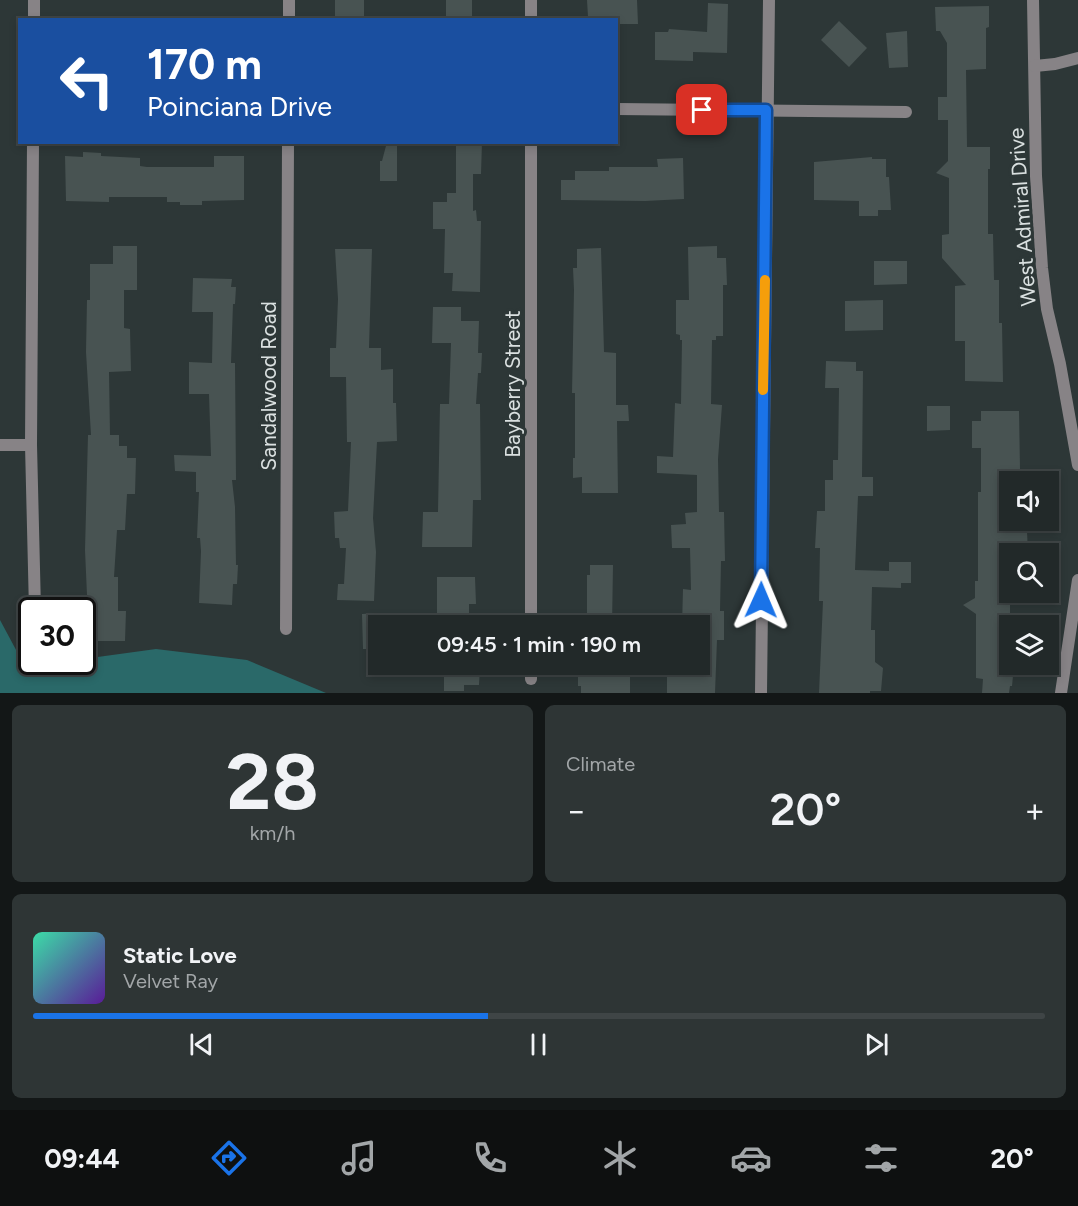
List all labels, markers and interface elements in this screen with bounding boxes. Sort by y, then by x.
text: 170 m [147,39,262,90]
icon: left [48,42,126,120]
pin [676,84,727,135]
text: Poinciana Drive [147,90,332,123]
icon: arrive [685,93,718,126]
street label: West Admiral Drive [1003,127,1041,307]
street label: Sandalwood Road [256,301,281,471]
street label: Bayberry Street [500,310,525,458]
map controls [999,471,1059,675]
button: sound [999,471,1059,531]
button: search [999,543,1059,603]
position arrow [729,568,793,632]
speed limit sign: 30 [18,597,96,675]
button: layers [999,615,1059,675]
text: 09:45 · 1 min · 190 m [437,631,641,658]
text: 28 [226,735,319,829]
text: Climate [566,752,635,776]
text: 20° [770,782,841,836]
text: − [566,791,587,830]
text: + [1024,791,1045,830]
text: km/h [250,821,295,845]
text: Static Love [123,942,237,969]
text: Velvet Ray [123,969,218,993]
icon: previous [185,1028,218,1061]
icon: pause [522,1028,555,1061]
icon: next [860,1028,893,1061]
icon: directions [208,1137,250,1179]
icon: music [338,1137,380,1179]
icon: phone [469,1137,511,1179]
icon: climate [599,1137,641,1179]
icon: car [730,1137,772,1179]
icon: filters [860,1137,902,1179]
text: 09:44 [44,1142,120,1175]
text: 20° [990,1142,1034,1175]

